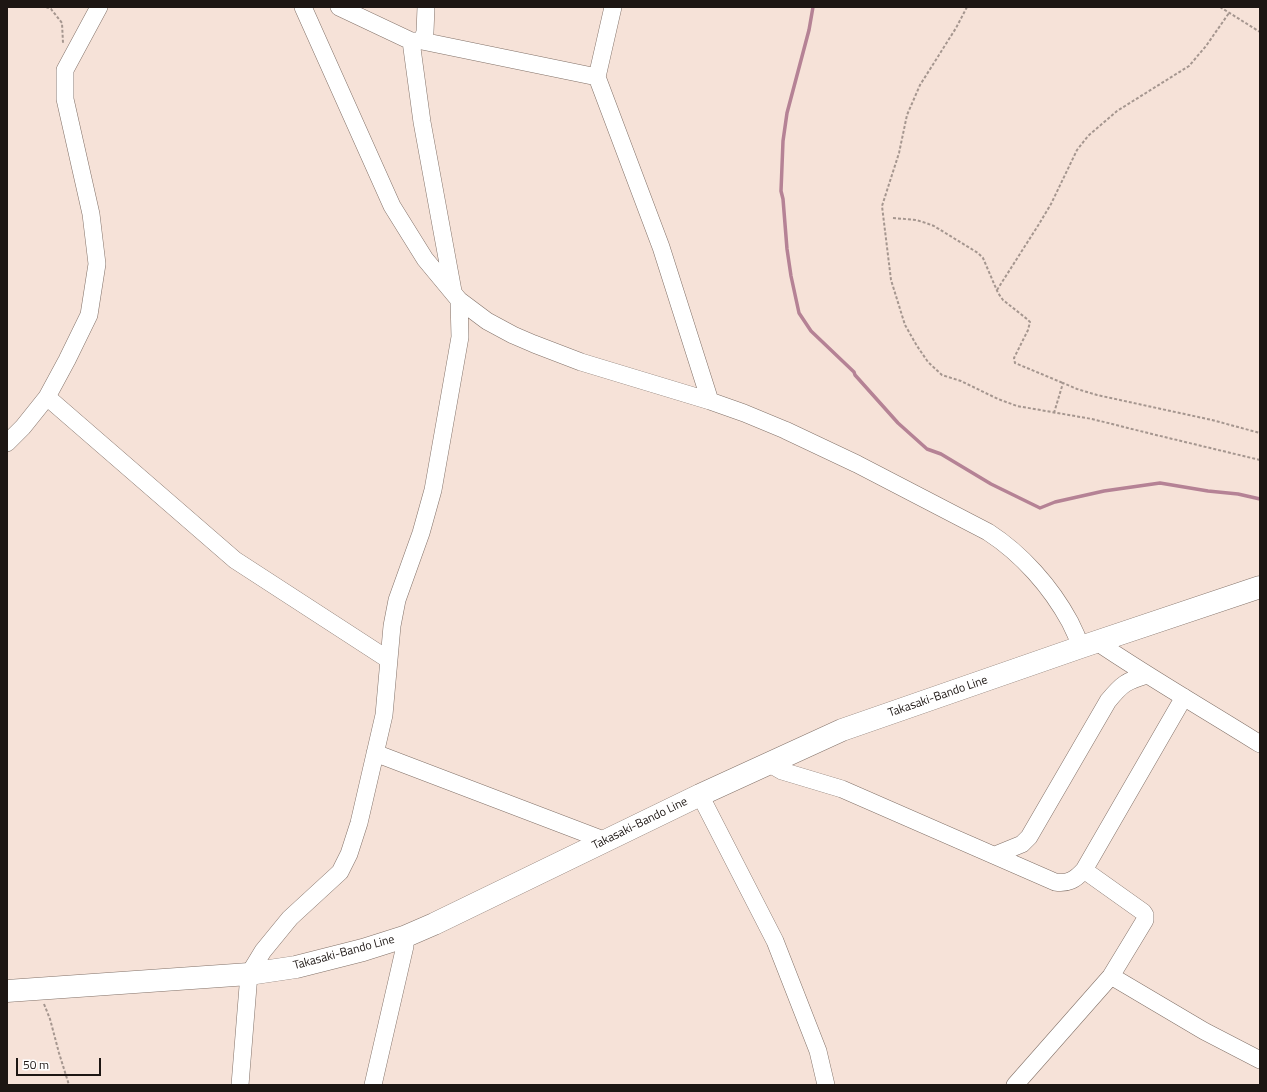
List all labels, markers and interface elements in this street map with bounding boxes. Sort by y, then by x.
street label: Takasaki-Bando Line [886,673,990,721]
street label: Takasaki-Bando Line [590,795,690,853]
street label: Takasaki-Bando Line [292,933,396,973]
scale bar [18,1050,103,1076]
text: 50 m [23,1055,49,1074]

